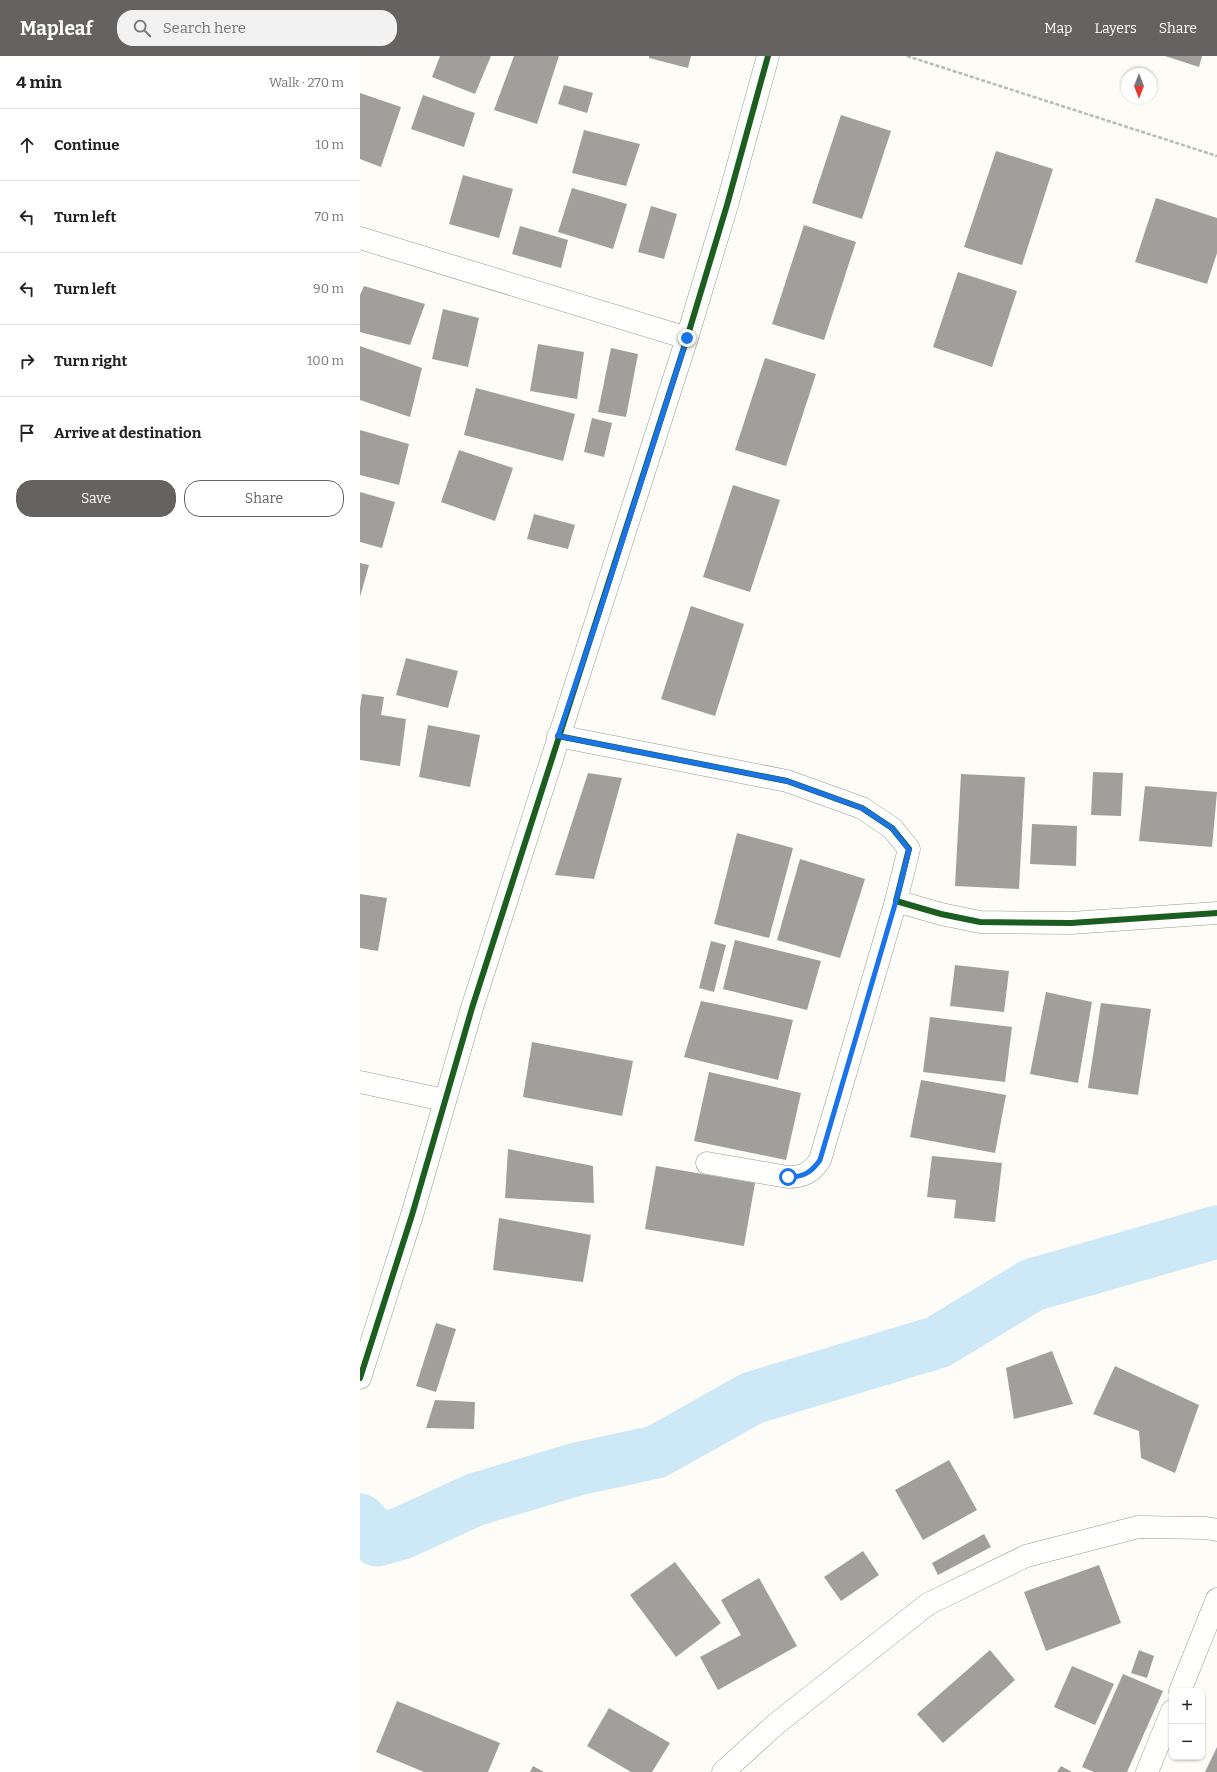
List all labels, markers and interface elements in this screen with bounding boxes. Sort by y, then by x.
search box [117,10,397,46]
text: Mapleaf [20,17,93,40]
icon: search [131,17,153,39]
text: Search here [163,19,246,37]
text: Map [1044,20,1072,37]
text: Layers [1094,20,1137,37]
text: Share [1159,20,1197,37]
north arrow [1121,68,1157,104]
text: 4 min [16,72,62,93]
text: Walk · 270 m [269,75,344,90]
icon: ahead [16,134,38,156]
text: Continue [54,136,120,154]
text: 10 m [315,137,344,152]
icon: left [16,206,38,228]
text: Turn left [54,208,116,226]
text: 70 m [314,209,344,224]
icon: left [16,278,38,300]
text: Turn left [54,280,116,298]
text: 90 m [313,281,344,296]
route end [678,329,696,347]
icon: right [16,350,38,372]
text: Turn right [54,352,127,370]
text: 100 m [307,353,344,368]
icon: arrive [16,422,38,444]
text: Arrive at destination [54,424,201,442]
button: Save [16,480,176,517]
button: Share [184,480,344,517]
route start [779,1168,797,1186]
map controls [1169,1688,1205,1760]
button: + [1169,1688,1205,1724]
button: − [1169,1724,1205,1760]

